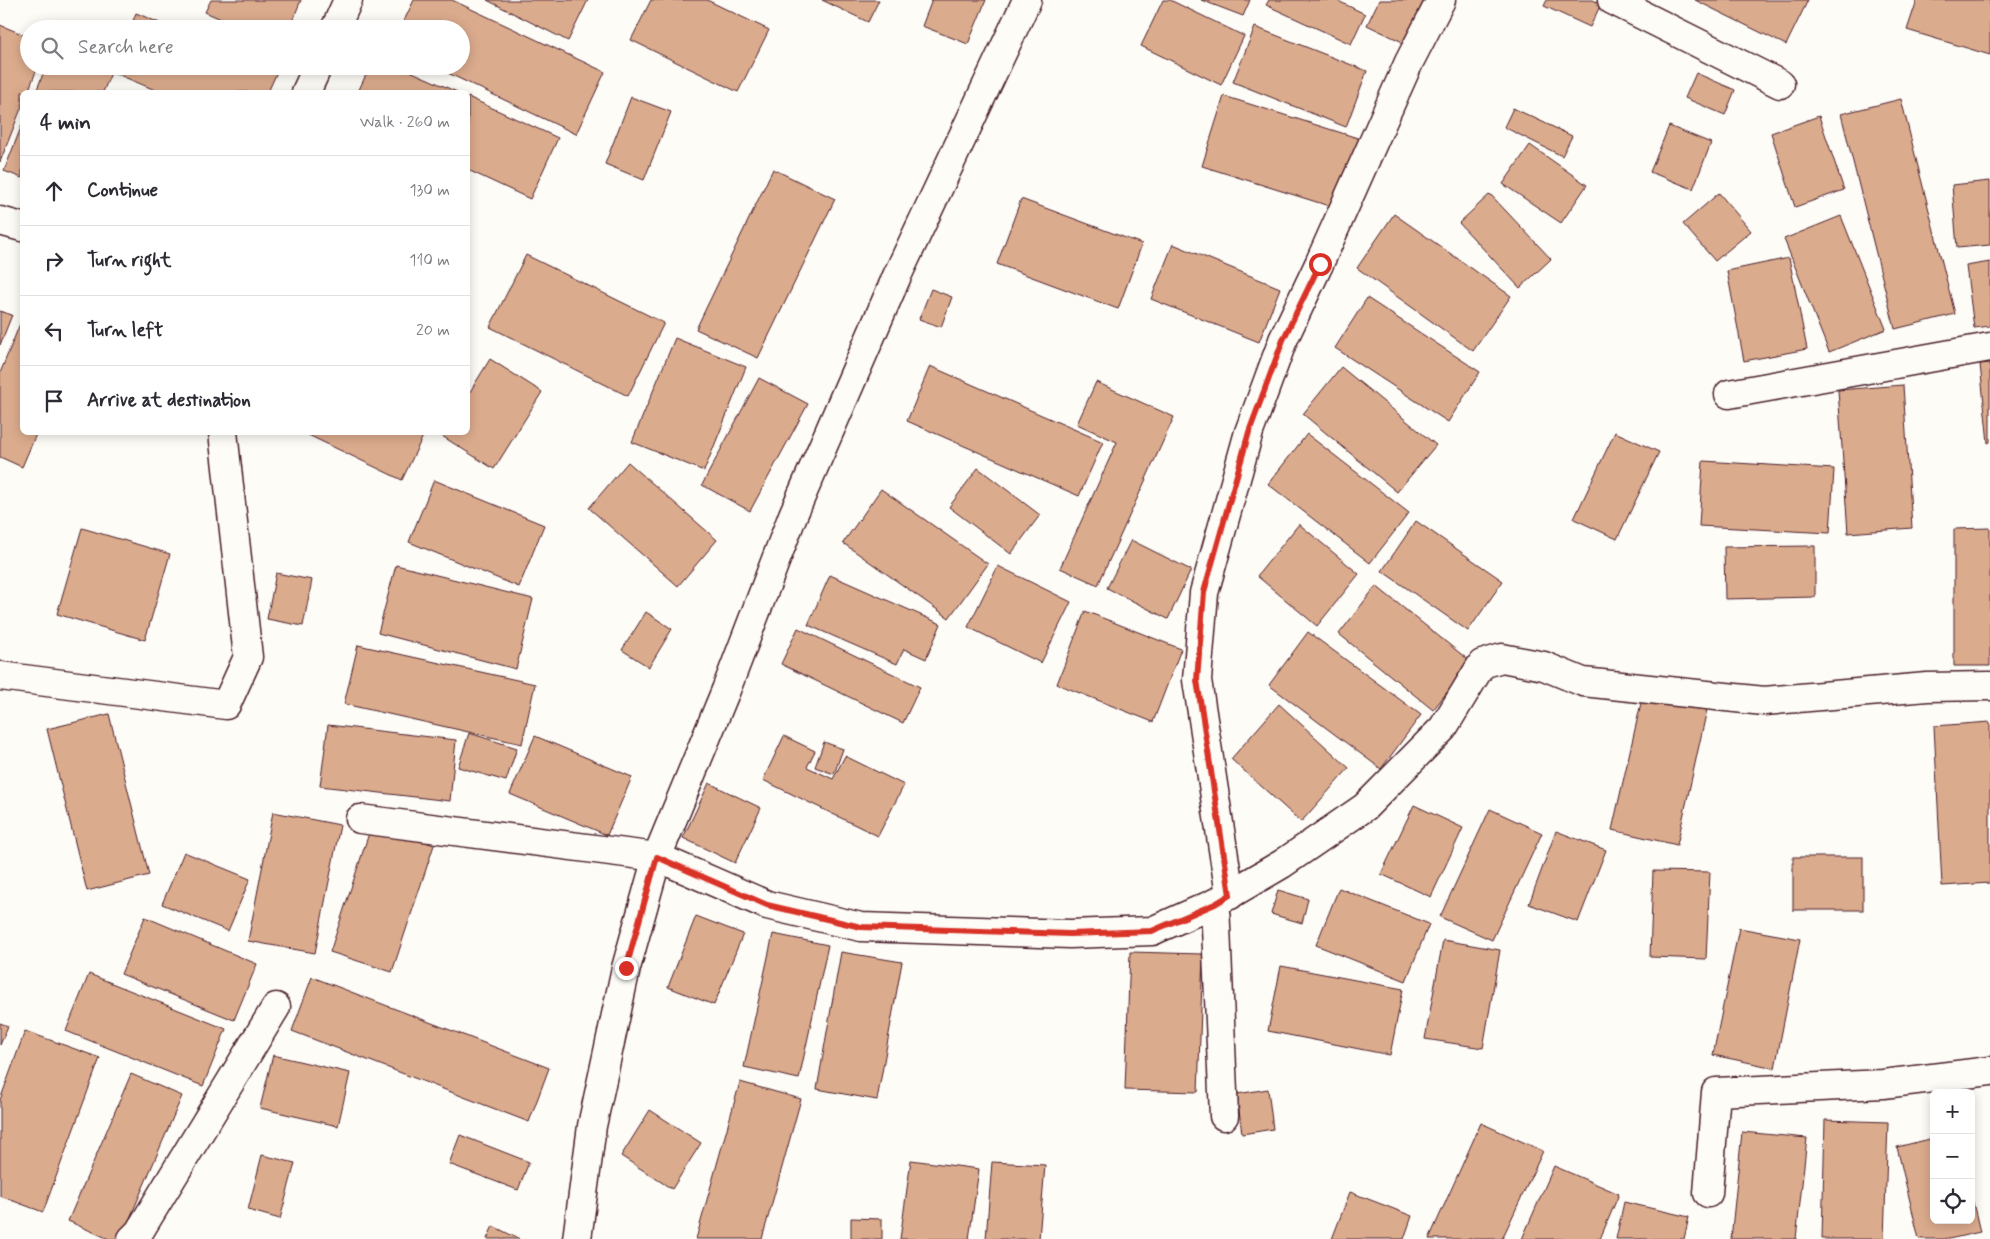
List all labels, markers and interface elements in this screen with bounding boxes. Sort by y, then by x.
search box [20,20,470,75]
icon: search [38,34,66,62]
text: Search here [78,35,174,60]
text: 4 min [40,109,91,137]
text: Walk · 260 m [360,112,450,133]
icon: ahead [40,177,68,205]
text: Continue [87,178,158,203]
text: 130 m [409,180,450,201]
icon: right [40,247,68,275]
text: Turn right [87,248,171,273]
text: 110 m [409,250,450,271]
route start [1309,253,1332,276]
icon: left [40,317,68,345]
text: Turn left [87,318,163,343]
text: 20 m [416,320,450,341]
icon: arrive [40,387,68,415]
text: Arrive at destination [87,388,251,413]
route end [615,957,638,980]
map controls [1930,1089,1975,1224]
button: + [1930,1089,1975,1134]
button: − [1930,1134,1975,1179]
button: locate [1930,1179,1975,1224]

